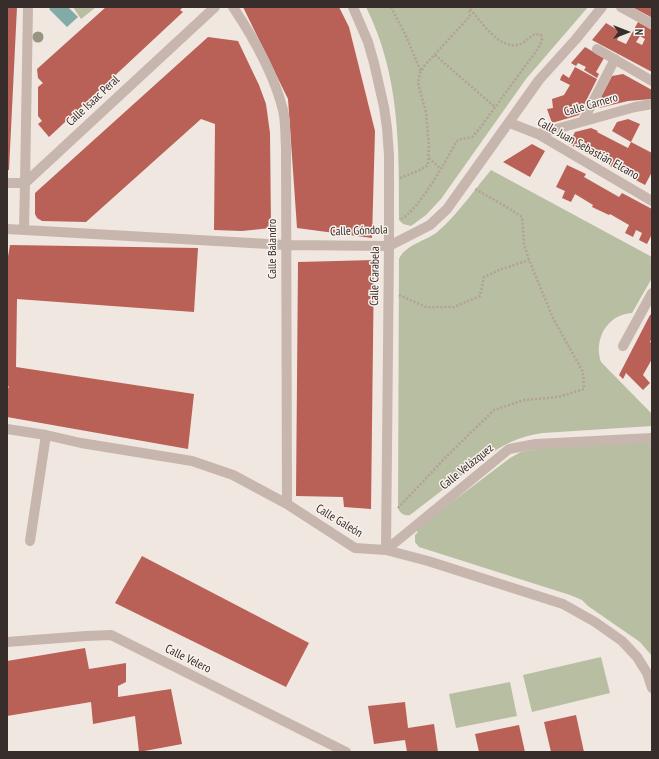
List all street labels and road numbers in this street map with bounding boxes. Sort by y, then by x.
street label: Calle Isaac Peral [63,73,123,129]
street label: Calle Carnero [562,90,620,120]
street label: Calle Juan Sebastián Elcano [535,115,641,183]
street label: Calle Balandro [266,219,280,279]
street label: Calle Góndola [330,223,388,239]
street label: Calle Carabela [367,246,383,306]
street label: Calle Velázquez [437,441,497,493]
street label: Calle Galeón [313,501,365,541]
street label: Calle Velero [163,642,213,676]

